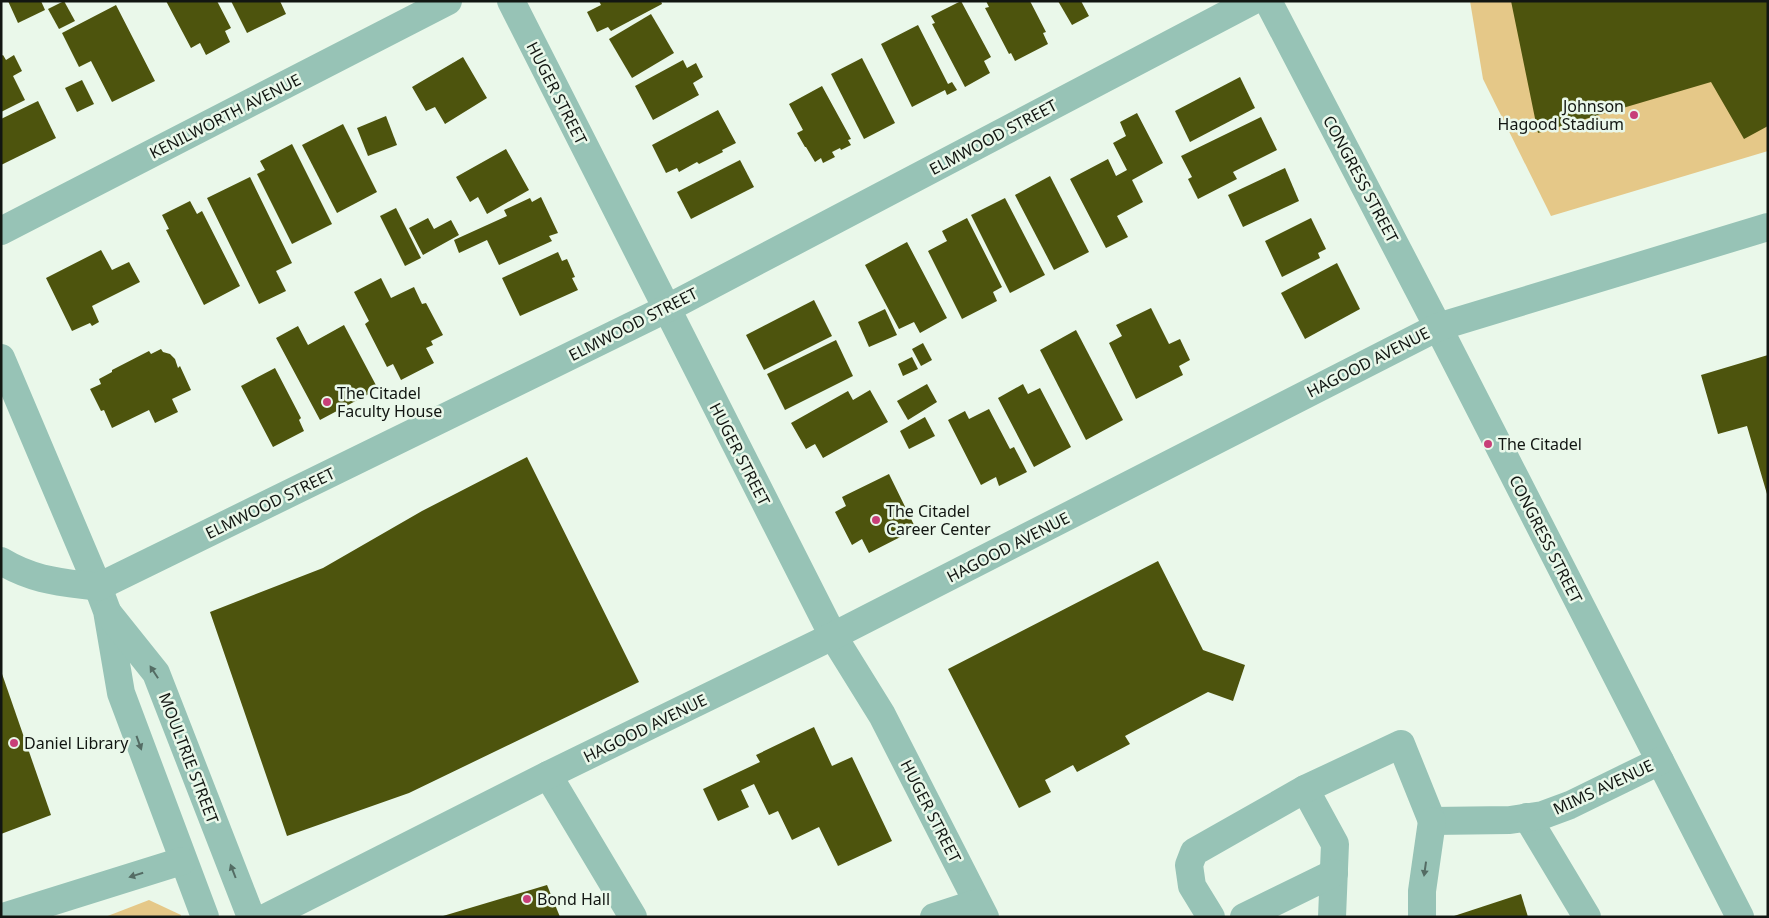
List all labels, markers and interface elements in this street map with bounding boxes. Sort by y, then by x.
street label: HUGER STREET [522,38,592,148]
street label: KENILWORTH AVENUE [145,68,305,164]
street label: ELMWOOD STREET [925,94,1061,180]
place label: Johnson Hagood Stadium [1498,95,1624,135]
marker: Johnson Hagood Stadium [1628,109,1640,121]
street label: CONGRESS STREET [1318,112,1404,246]
street label: ELMWOOD STREET [565,282,701,366]
street label: HAGOOD AVENUE [1303,322,1433,402]
place label: The Citadel Faculty House [337,382,442,422]
marker: The Citadel Faculty House [321,396,333,408]
street label: HUGER STREET [705,399,775,509]
place label: The Citadel [1498,433,1582,455]
marker: The Citadel [1482,438,1494,450]
street label: ELMWOOD STREET [202,462,339,544]
street label: CONGRESS STREET [1504,471,1588,607]
place label: The Citadel Career Center [886,500,991,540]
street label: HAGOOD AVENUE [943,507,1073,587]
marker: The Citadel Career Center [870,514,882,526]
one-way arrow [149,665,158,678]
street label: MOULTRIE STREET [154,689,224,827]
street label: HAGOOD AVENUE [579,689,711,767]
place label: Daniel Library [24,732,129,754]
one-way arrow [135,736,143,751]
marker: Daniel Library [8,737,20,749]
street label: MIMS AVENUE [1549,754,1657,820]
street label: HUGER STREET [896,756,966,866]
one-way arrow [1421,861,1429,877]
one-way arrow [229,863,237,878]
one-way arrow [128,872,143,880]
place label: Bond Hall [537,888,610,910]
marker: Bond Hall [521,893,533,905]

